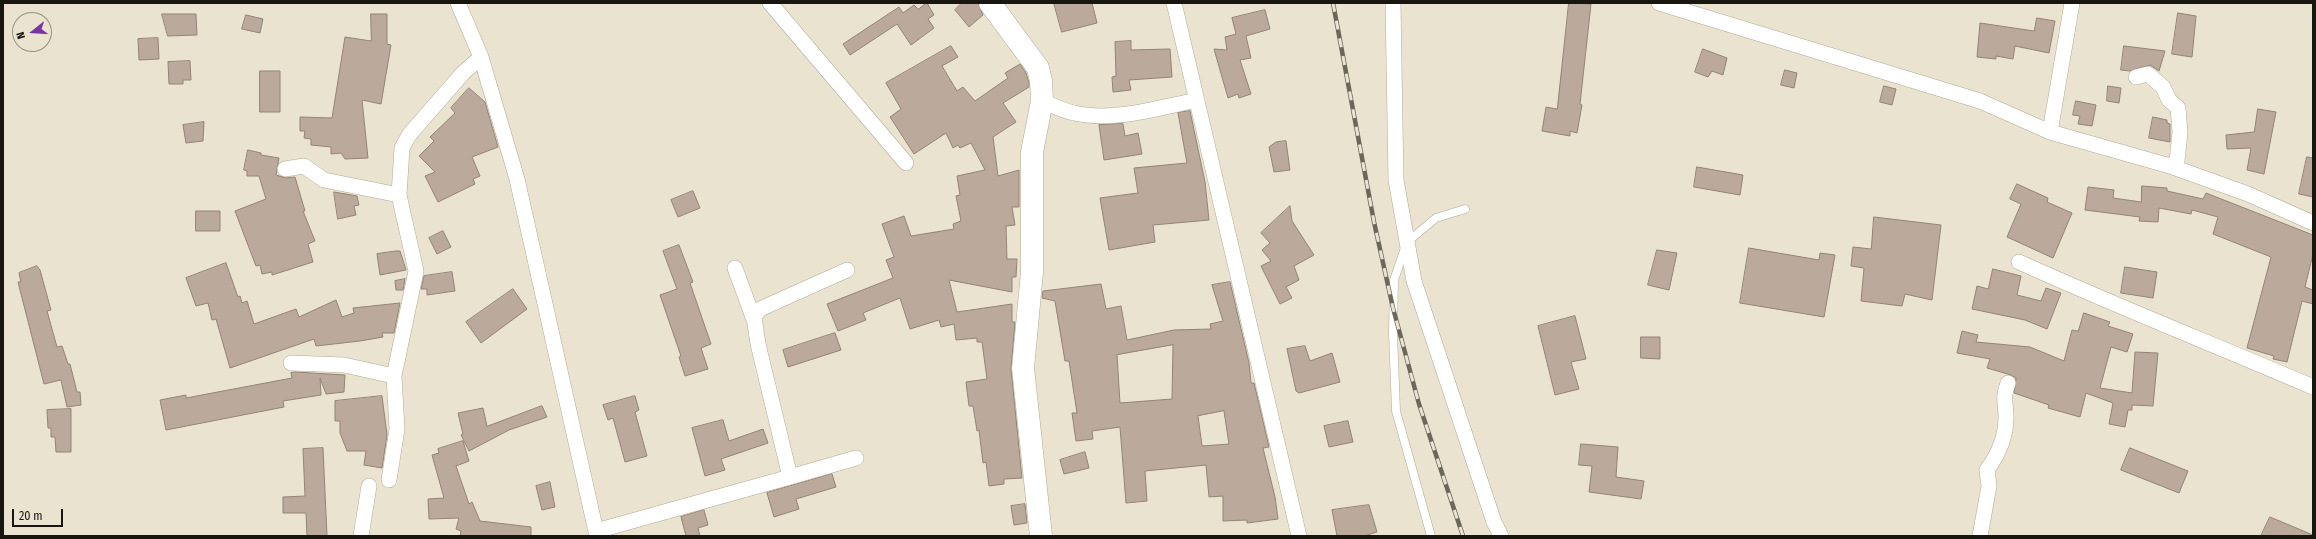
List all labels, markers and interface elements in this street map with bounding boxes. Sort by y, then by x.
north arrow [12,12,52,52]
text: N [14,30,28,40]
scale bar [14,501,65,527]
text: 20 m [19,509,43,523]

